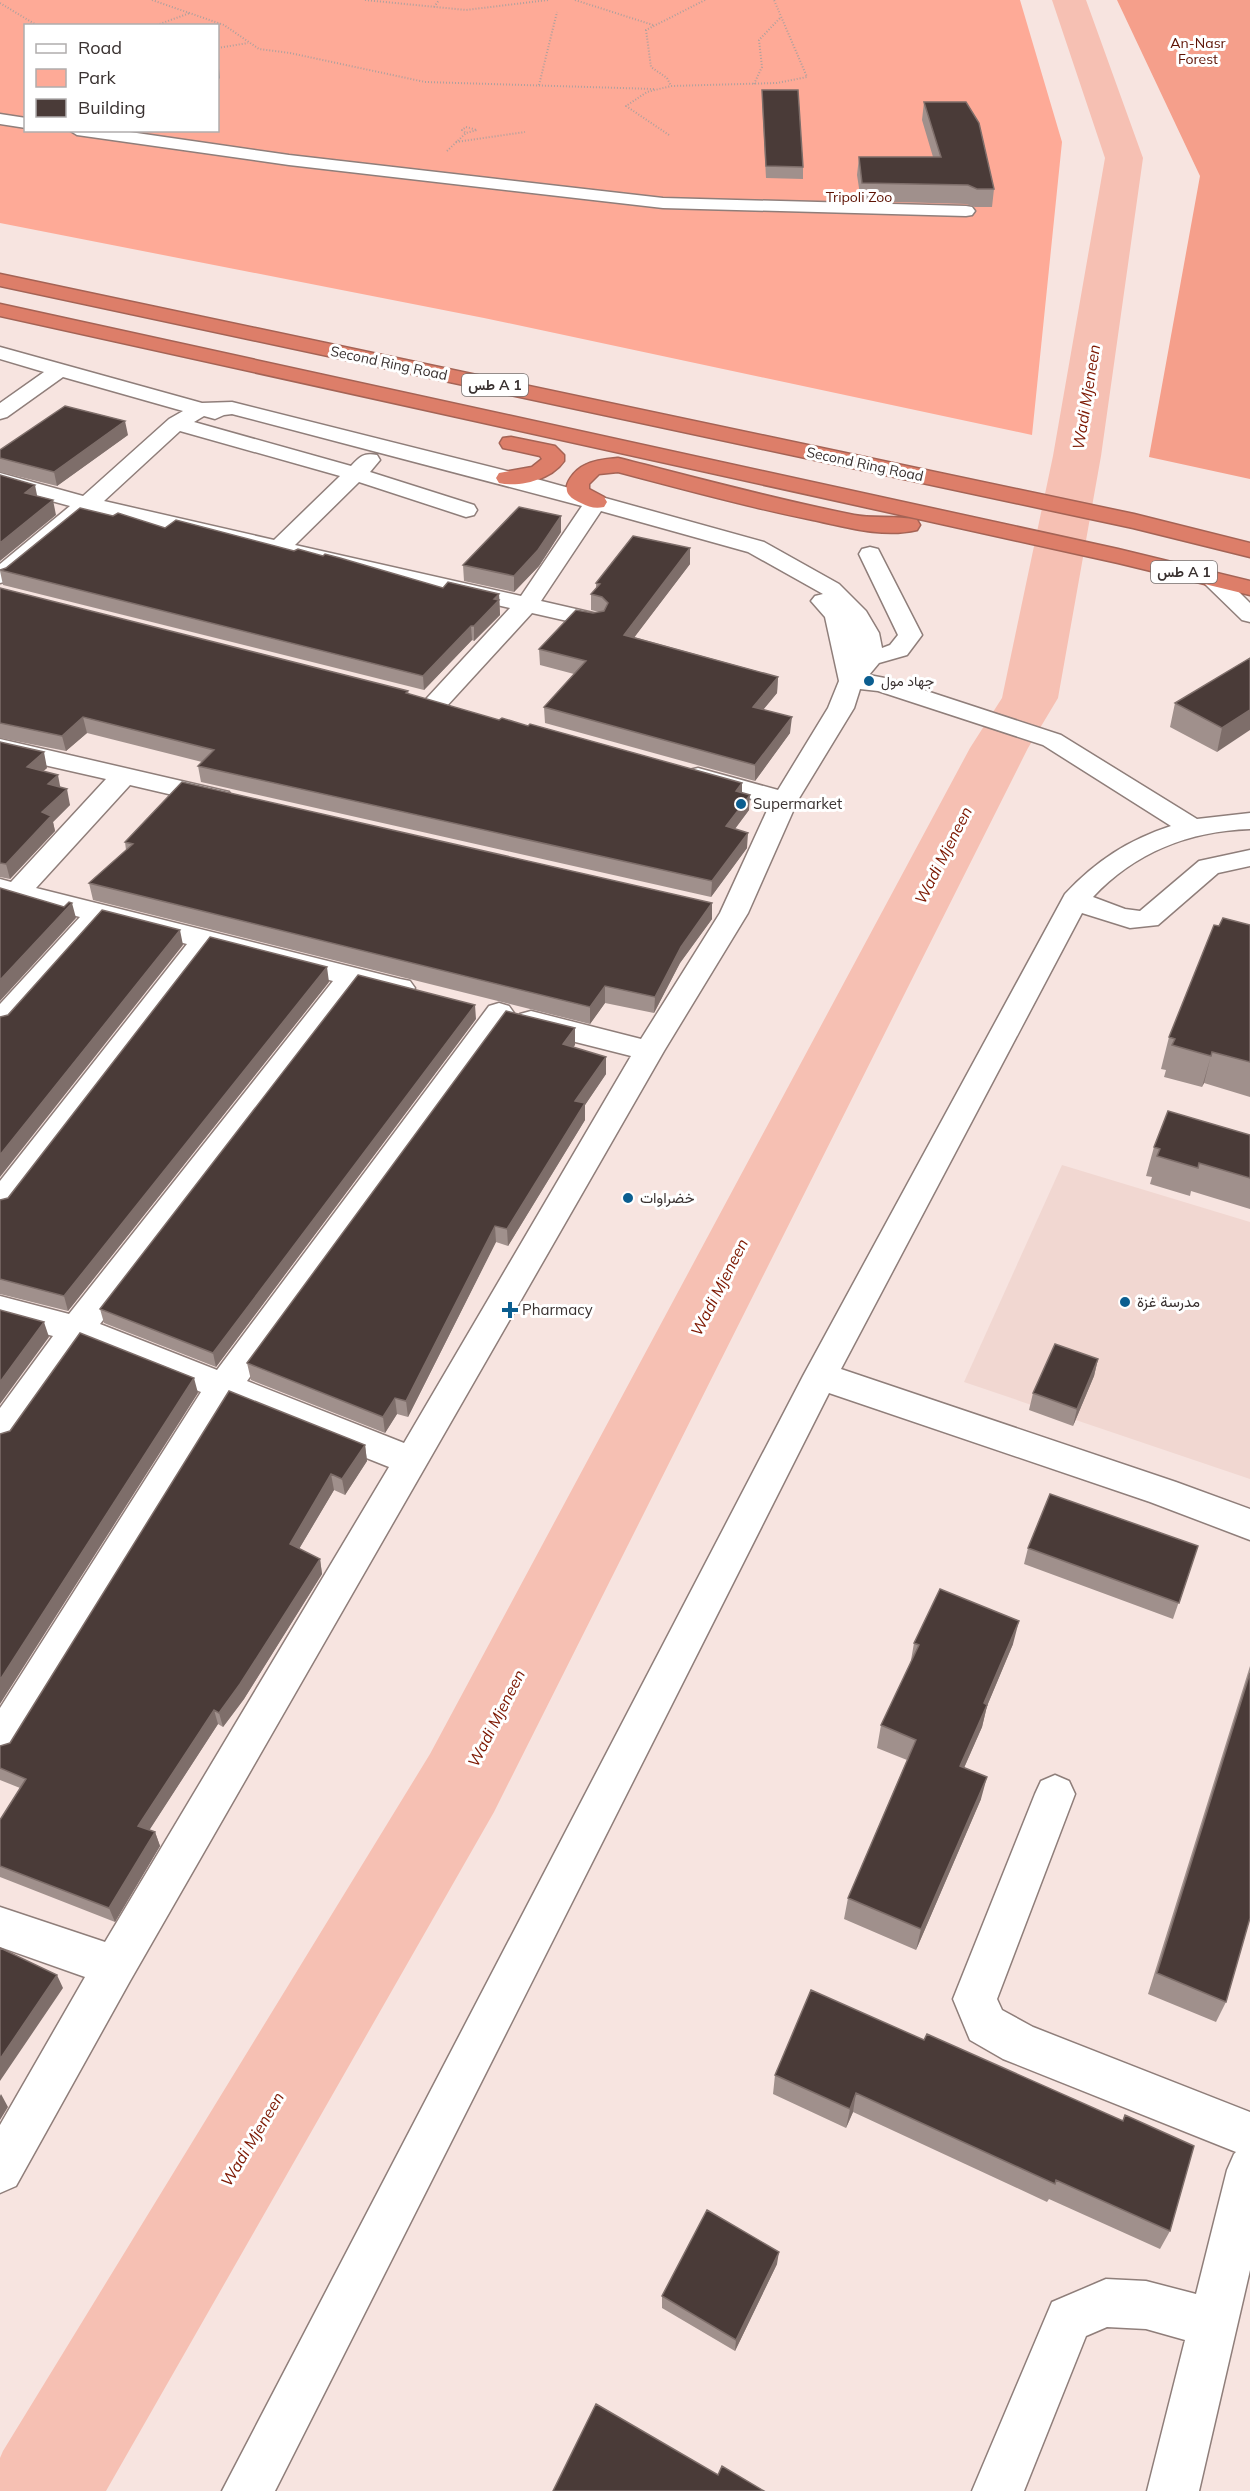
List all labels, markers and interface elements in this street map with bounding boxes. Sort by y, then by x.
legend [24,24,219,132]
park label: An-Nasr Forest [1170,34,1227,68]
text: Road [78,36,122,59]
text: Park [78,66,117,89]
text: Building [78,96,146,119]
park label: Tripoli Zoo [826,188,892,206]
street label: Second Ring Road [329,342,449,384]
water label: Wadi Mjeneen [1068,343,1104,451]
road number: طس A 1 [462,374,528,396]
street label: Second Ring Road [805,443,925,485]
road number: طس A 1 [1151,561,1217,583]
place label: جهاد مول [881,672,934,691]
marker: جهاد مول [862,674,876,688]
place label: Supermarket [753,794,842,813]
marker: Supermarket [734,797,748,811]
water label: Wadi Mjeneen [910,803,976,907]
place label: خضراوات [640,1188,694,1207]
marker: خضراوات [621,1191,635,1205]
water label: Wadi Mjeneen [686,1235,752,1339]
place label: مدرسة غزة [1137,1292,1200,1311]
marker: مدرسة غزة [1118,1295,1132,1309]
place label: Pharmacy [522,1300,593,1319]
marker: Pharmacy [503,1303,517,1317]
water label: Wadi Mjeneen [463,1666,529,1770]
water label: Wadi Mjeneen [216,2088,288,2190]

